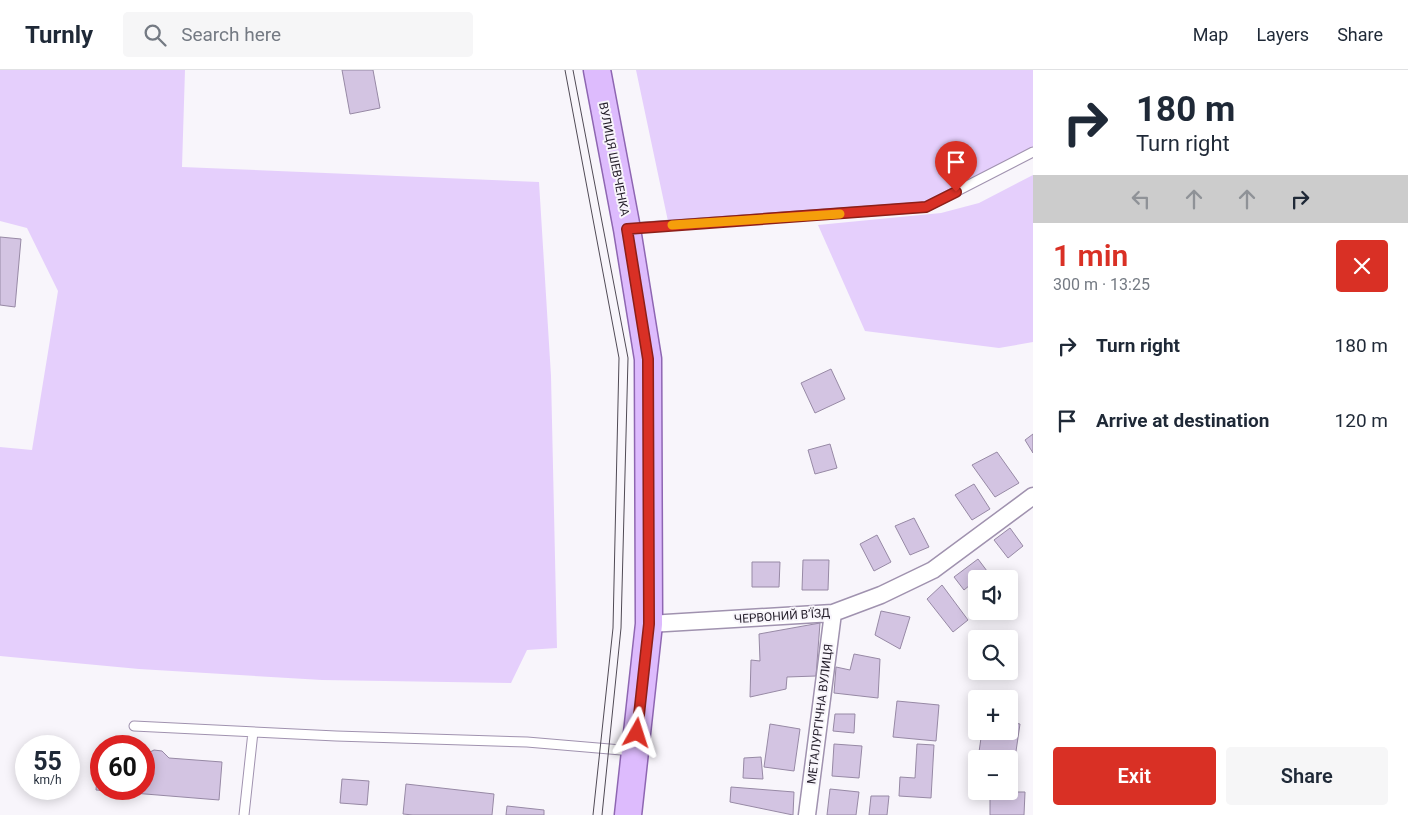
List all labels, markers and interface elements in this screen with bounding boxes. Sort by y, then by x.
search box [123,12,473,57]
text: Turnly [25,21,93,49]
icon: search [141,21,169,49]
text: Search here [181,23,281,46]
text: Map [1193,24,1228,45]
text: Layers [1256,24,1309,45]
text: Share [1337,24,1383,45]
text: 180 m [1136,89,1235,130]
icon: right [1053,90,1118,155]
street label: ВУЛИЦЯ ШЕВЧЕНКА [596,101,632,217]
text: Turn right [1136,131,1230,156]
pin [935,141,977,192]
icon: arrive [942,148,970,176]
icon: left [1127,185,1155,213]
icon: ahead [1180,185,1208,213]
icon: ahead [1233,185,1261,213]
icon: right [1286,185,1314,213]
text: 1 min [1053,238,1128,273]
button: close [1336,240,1388,292]
text: 300 m · 13:25 [1053,275,1150,294]
icon: right [1053,332,1081,360]
text: Turn right [1096,334,1180,357]
text: 180 m [1335,334,1388,357]
icon: arrive [1053,407,1081,435]
text: Arrive at destination [1096,409,1269,432]
text: 120 m [1335,409,1388,432]
map controls [968,570,1018,800]
button: sound [968,570,1018,620]
street label: ЧЕРВОНИЙ В’ЇЗД [733,605,831,626]
button: search [968,630,1018,680]
street label: МЕТАЛУРГІЧНА ВУЛИЦЯ [804,643,836,785]
button: + [968,690,1018,740]
position arrow [610,706,662,758]
speed limit sign: 60 [90,735,155,800]
text: 55 [33,747,62,776]
button: Exit [1053,747,1216,805]
button: Share [1226,747,1388,805]
button: − [968,750,1018,800]
text: km/h [33,773,62,787]

